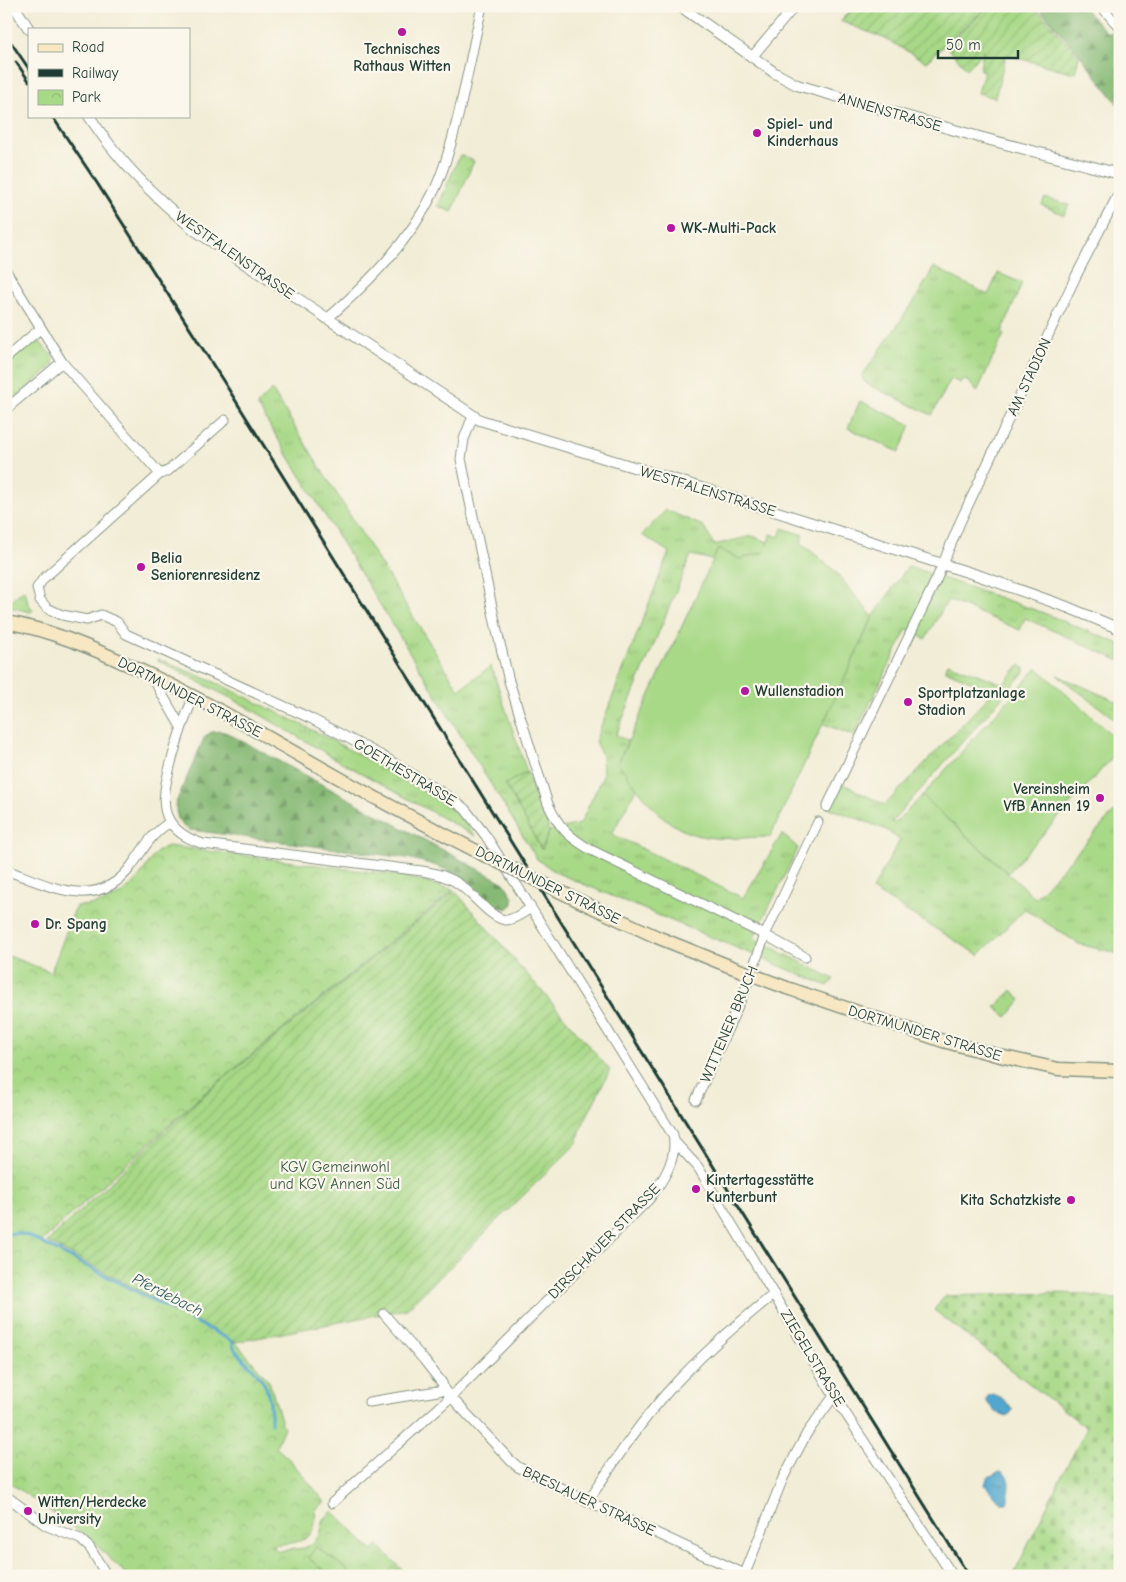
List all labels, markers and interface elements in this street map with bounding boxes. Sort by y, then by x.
marker: Technisches Rathaus Witten [396,26,408,38]
legend [28,28,190,118]
scale bar [938,28,1018,60]
text: 50 m [946,36,981,54]
text: Road [72,38,104,56]
place label: Technisches Rathaus Witten [353,40,451,75]
text: Railway [72,64,119,82]
text: Park [72,88,101,106]
street label: ANNENSTRASSE [836,89,944,135]
place label: Spiel- und Kinderhaus [767,115,838,150]
marker: Spiel- und Kinderhaus [751,127,763,139]
street label: WESTFALENSTRASSE [172,207,298,303]
place label: WK-Multi-Pack [681,219,777,237]
marker: WK-Multi-Pack [665,222,677,234]
street label: AM STADION [1003,335,1055,419]
street label: WESTFALENSTRASSE [638,462,778,520]
place label: Belia Seniorenresidenz [151,549,261,584]
marker: Belia Seniorenresidenz [135,561,147,573]
street label: DORTMUNDER STRASSE [115,653,265,741]
place label: Wullenstadion [755,682,844,700]
place label: Sportplatzanlage Stadion [918,684,1025,719]
marker: Wullenstadion [739,685,751,697]
marker: Sportplatzanlage Stadion [902,696,914,708]
street label: GOETHESTRASSE [350,734,460,810]
place label: Vereinsheim VfB Annen 19 [1003,780,1090,815]
marker: Vereinsheim VfB Annen 19 [1094,792,1106,804]
street label: DORTMUNDER STRASSE [472,842,624,928]
place label: Dr. Spang [45,915,107,933]
marker: Dr. Spang [29,918,41,930]
street label: WITTENER BRUCH [696,963,762,1085]
street label: DORTMUNDER STRASSE [846,1001,1004,1065]
park label: KGV Gemeinwohl und KGV Annen Süd [270,1158,400,1193]
place label: Kintertagesstätte Kunterbunt [706,1171,814,1206]
street label: DIRSCHAUER STRASSE [544,1179,664,1303]
marker: Kintertagesstätte Kunterbunt [690,1183,702,1195]
place label: Kita Schatzkiste [960,1191,1061,1209]
marker: Kita Schatzkiste [1065,1194,1077,1206]
water label: Pferdebach [129,1269,206,1320]
street label: ZIEGELSTRASSE [777,1306,849,1410]
street label: BRESLAUER STRASSE [520,1462,658,1540]
place label: Witten/Herdecke University [38,1493,146,1528]
marker: Witten/Herdecke University [22,1505,34,1517]

